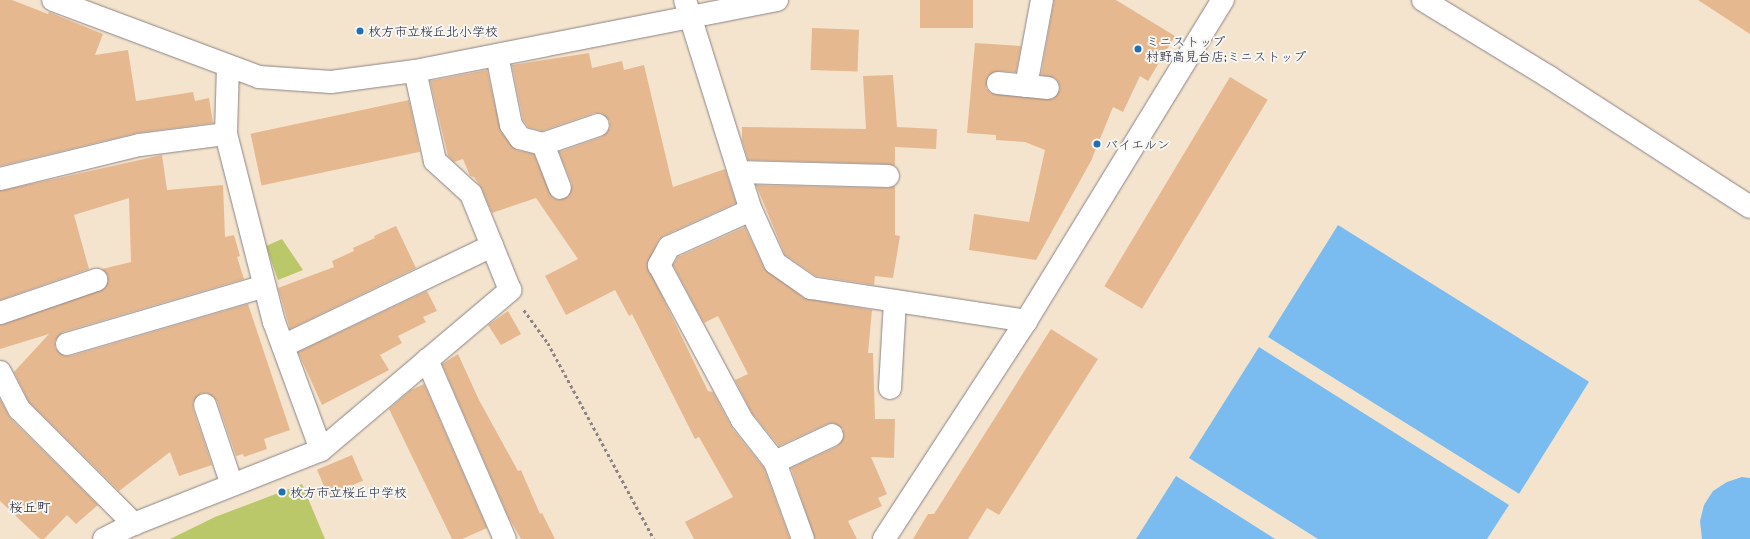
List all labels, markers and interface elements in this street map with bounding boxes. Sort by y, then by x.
place label: 枚方市立桜丘北小学校 [368,23,498,39]
marker: 枚方市立桜丘北小学校 [355,26,365,36]
place label: ミニストップ 村野高見台店;ミニストップ [1146,34,1305,65]
marker: ミニストップ 村野高見台店;ミニストップ [1133,44,1143,54]
place label: バイエルン [1105,136,1170,152]
marker: バイエルン [1092,139,1102,149]
place label: 枚方市立桜丘中学校 [290,484,407,500]
marker: 枚方市立桜丘中学校 [277,487,287,497]
district label: 桜丘町 [9,499,51,515]

